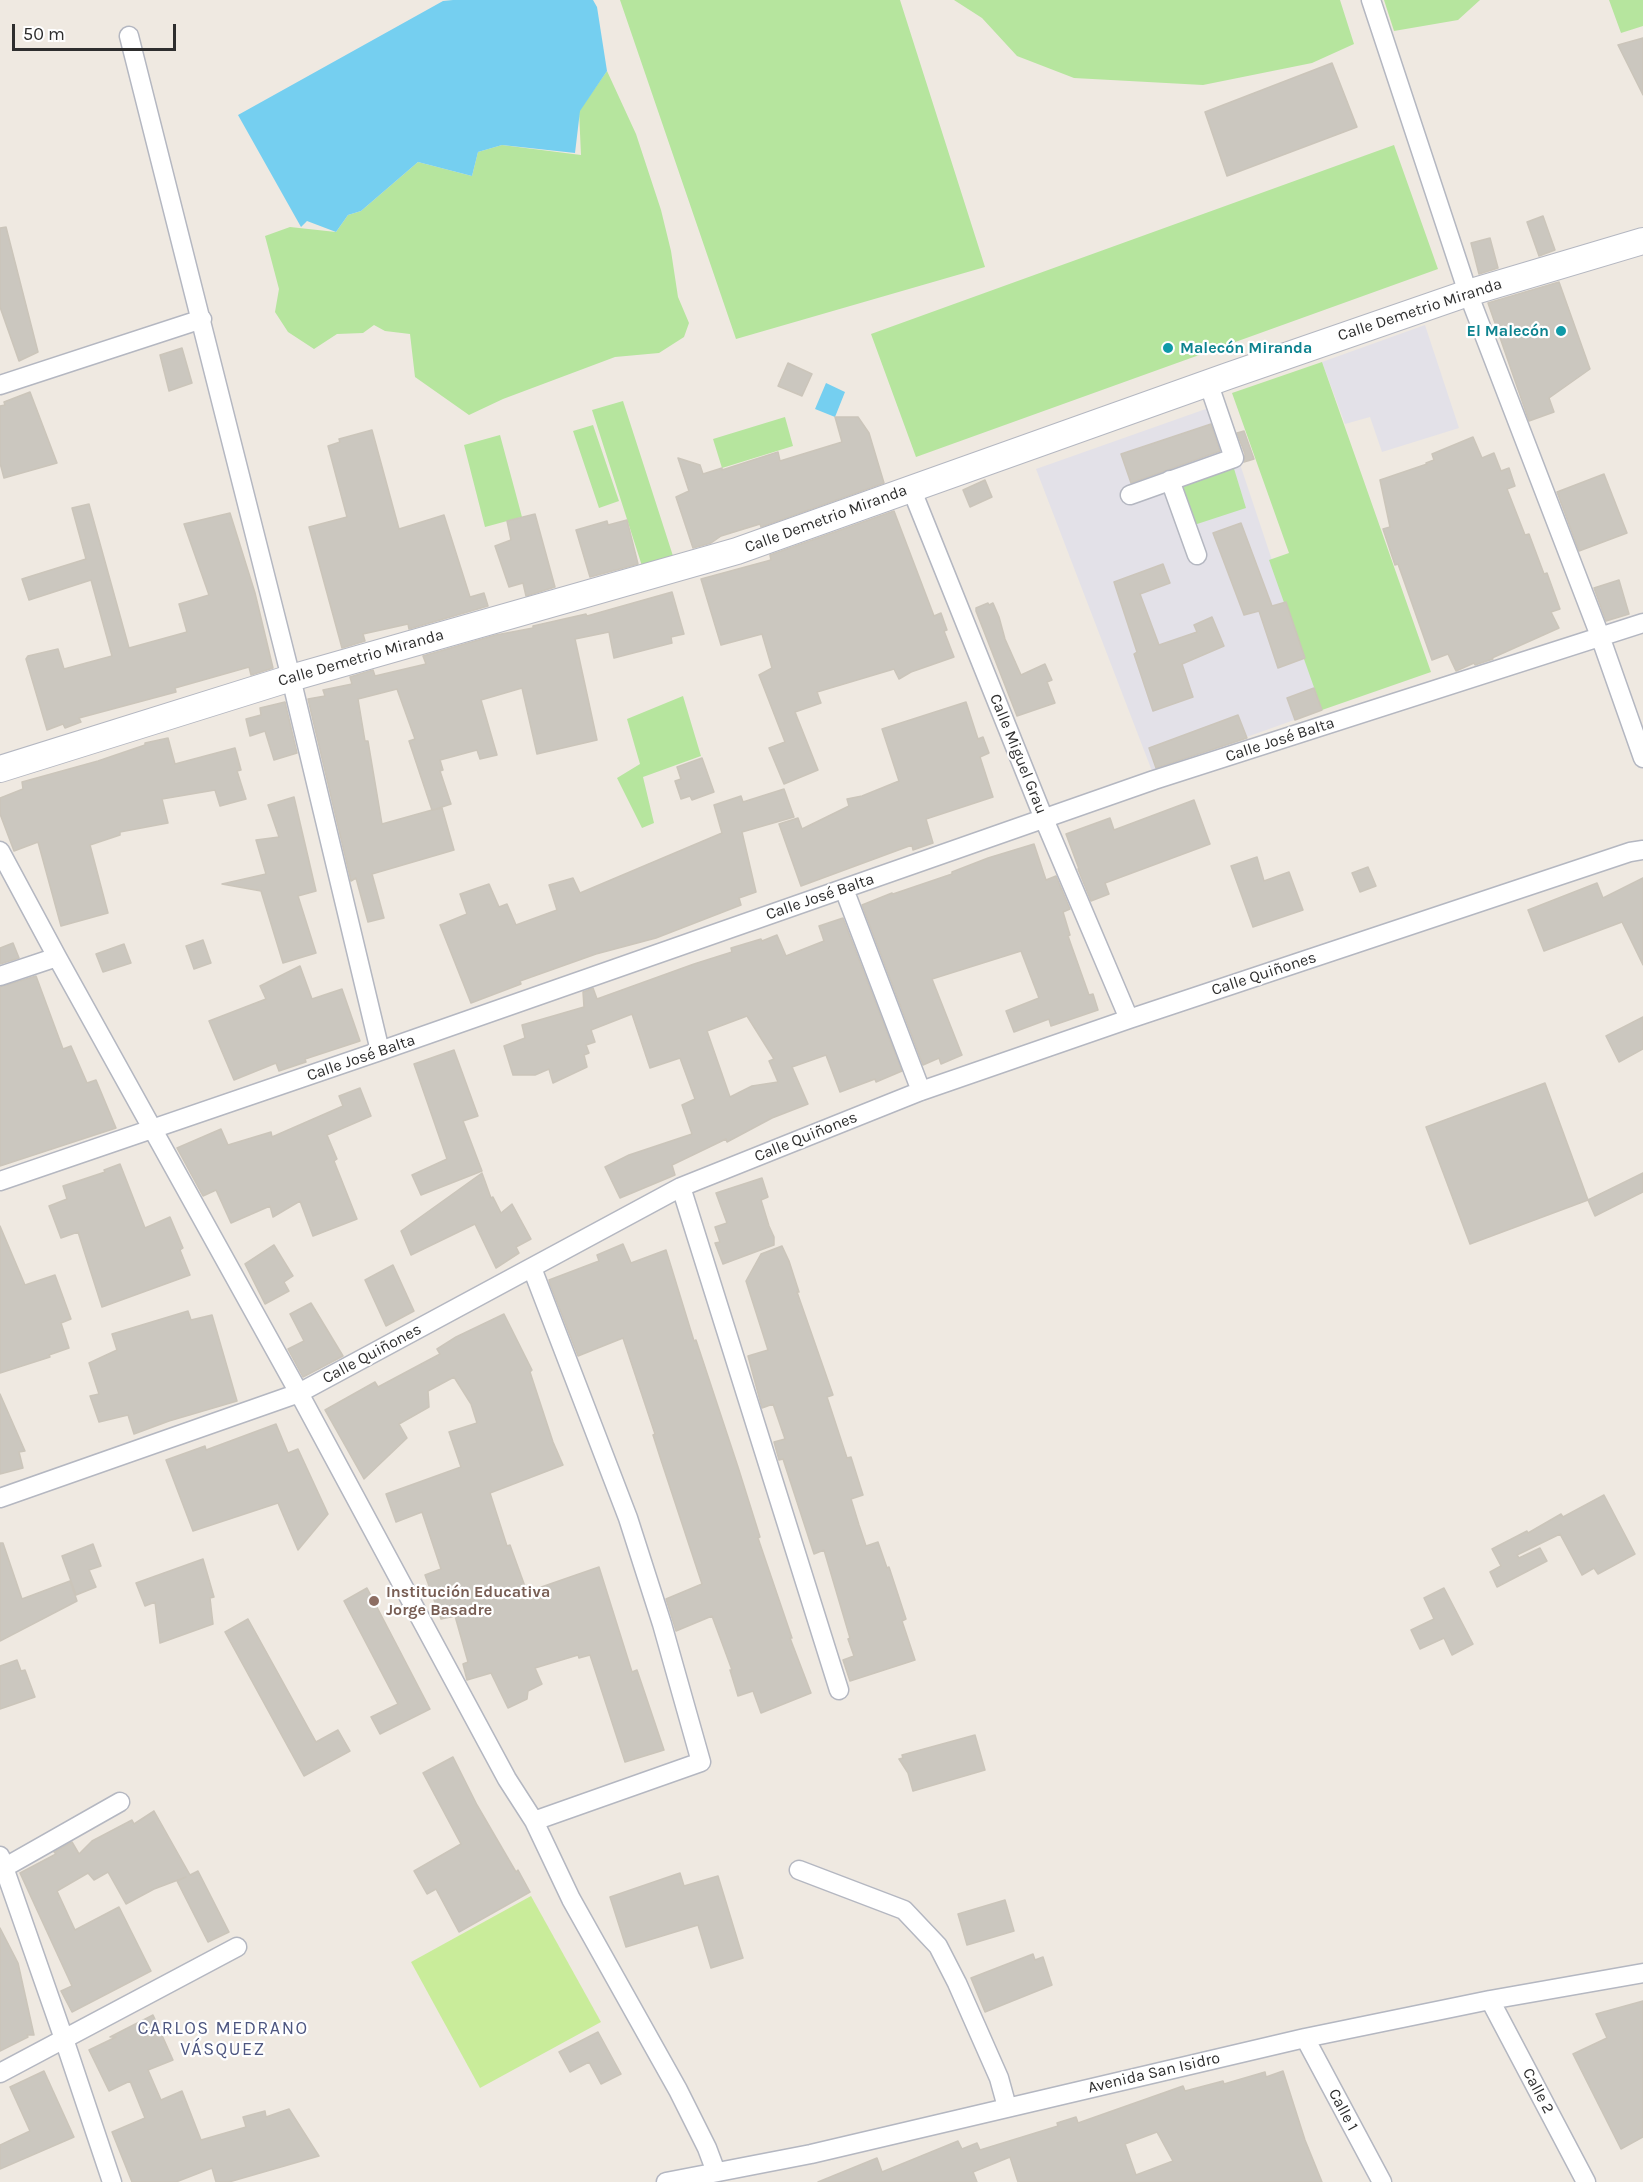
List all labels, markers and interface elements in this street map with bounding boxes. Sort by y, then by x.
scale bar [15,12,178,50]
text: 50 m [23,23,65,45]
street label: Calle Demetrio Miranda [1335,274,1505,346]
place label: El Malecón [1466,321,1549,341]
marker: El Malecón [1554,324,1568,338]
place label: Malecón Miranda [1180,338,1312,358]
marker: Malecón Miranda [1161,341,1175,355]
street label: Calle Demetrio Miranda [742,481,910,557]
street label: Calle Demetrio Miranda [276,625,446,691]
street label: Calle Miguel Grau [985,691,1051,817]
street label: Calle José Balta [1223,713,1337,767]
street label: Calle José Balta [763,869,877,925]
street label: Calle Quiñones [1209,948,1319,1000]
street label: Calle José Balta [304,1030,418,1086]
street label: Calle Quiñones [752,1108,860,1166]
street label: Calle Quiñones [319,1320,425,1388]
place label: Institución Educativa Jorge Basadre [386,1582,550,1620]
marker: Institución Educativa Jorge Basadre [367,1594,381,1608]
district label: CARLOS MEDRANO VÁSQUEZ [137,2018,309,2060]
street label: Avenida San Isidro [1086,2048,1222,2098]
street label: Calle 2 [1518,2065,1558,2117]
street label: Calle 1 [1324,2086,1362,2134]

